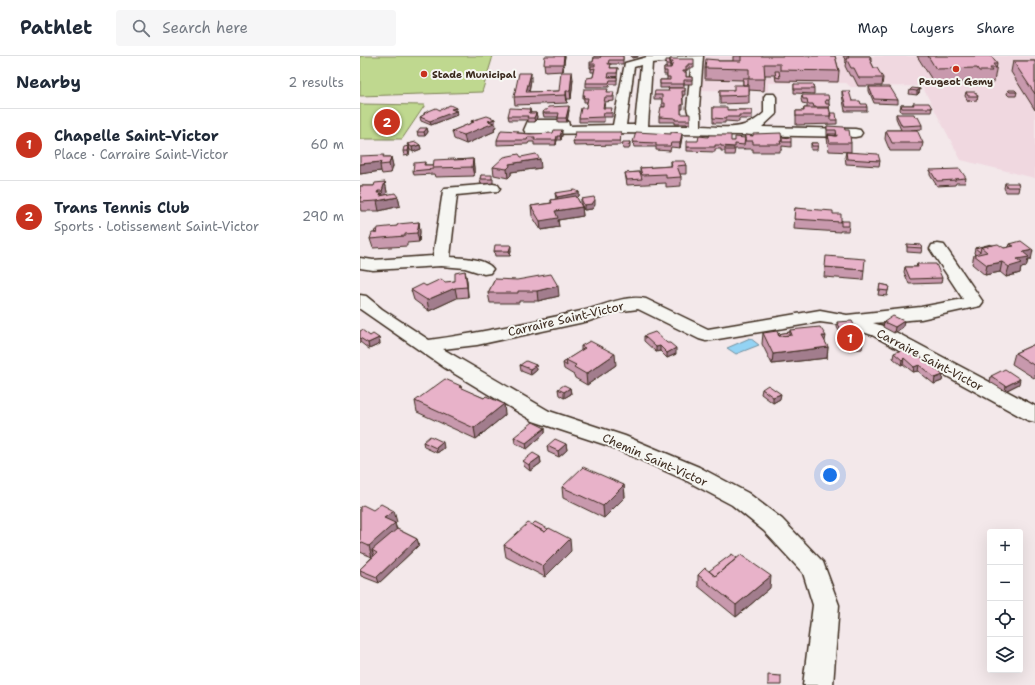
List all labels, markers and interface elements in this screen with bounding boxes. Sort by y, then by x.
search box [116,10,396,46]
text: Pathlet [20,15,92,40]
icon: search [130,17,152,39]
text: Search here [162,18,248,38]
text: Map [858,19,888,37]
text: Layers [910,19,954,37]
text: Share [976,19,1015,37]
marker: Peugeot Gemy [951,64,961,74]
place label: Stade Municipal [432,68,517,81]
marker: Stade Municipal [419,69,429,79]
text: Nearby [16,71,81,93]
text: 2 results [288,74,344,91]
place label: Peugeot Gemy [919,75,993,88]
pin: 2 [374,107,400,137]
text: Chapelle Saint-Victor [54,126,219,146]
text: 1 [26,136,32,153]
text: 60 m [311,136,344,153]
text: Place · Carraire Saint-Victor [54,146,228,163]
text: Trans Tennis Club [54,198,190,218]
text: 2 [24,208,34,225]
text: 290 m [302,208,344,225]
text: Sports · Lotissement Saint-Victor [54,218,259,235]
street label: Carraire Saint-Victor [506,298,626,340]
pin: 1 [837,323,863,353]
street label: Carraire Saint-Victor [874,325,987,395]
street label: Chemin Saint-Victor [600,430,711,491]
your location [820,465,840,485]
map controls [987,529,1023,673]
button: + [987,529,1023,565]
button: − [987,565,1023,601]
button: locate [987,601,1023,637]
button: layers [987,637,1023,673]

